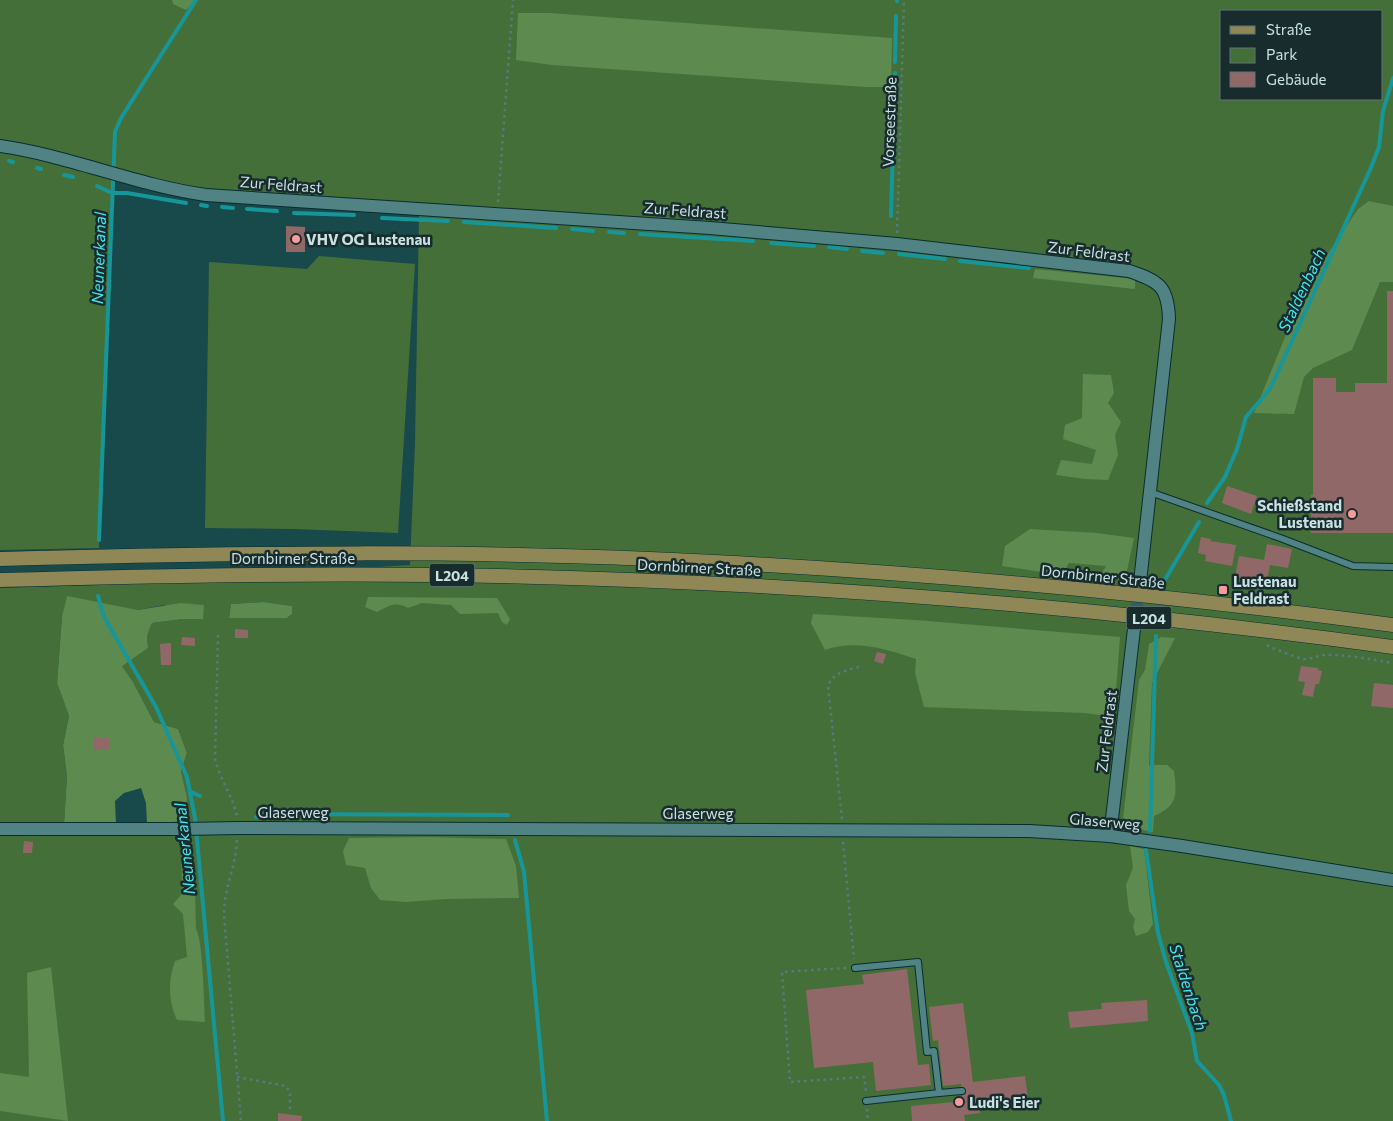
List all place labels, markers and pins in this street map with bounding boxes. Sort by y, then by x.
place label: VHV OG Lustenau [306,230,431,248]
marker: VHV OG Lustenau [290,233,302,245]
place label: Schießstand Lustenau [1257,496,1342,531]
marker: Schießstand Lustenau [1346,508,1358,520]
place label: Lustenau Feldrast [1233,572,1296,607]
marker: Lustenau Feldrast [1217,584,1229,596]
place label: Ludi's Eier [969,1093,1040,1111]
marker: Ludi's Eier [953,1096,965,1108]

